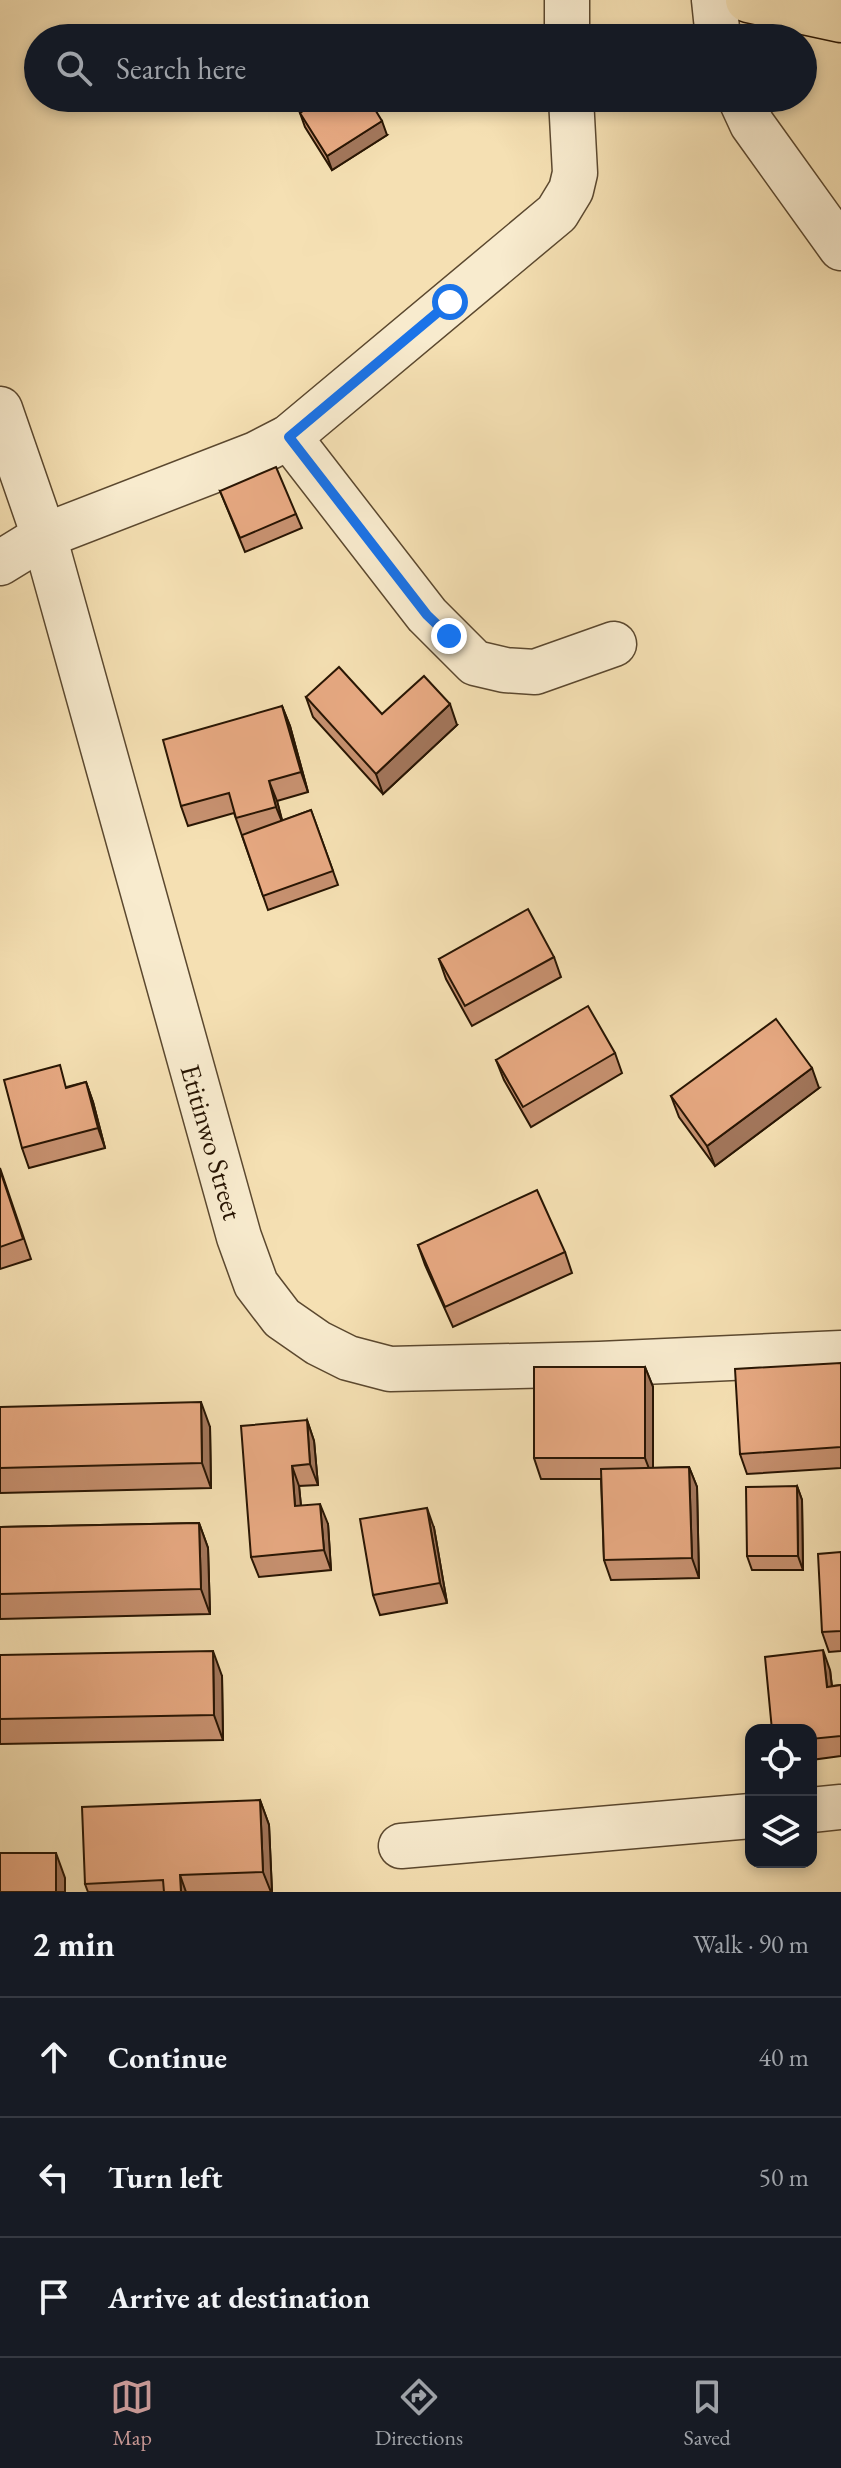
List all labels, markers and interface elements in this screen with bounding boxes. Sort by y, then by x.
search box [24,24,817,112]
icon: search [52,46,96,90]
text: Search here [116,49,246,88]
route start [432,284,468,320]
route end [431,618,467,654]
street label: Etitinwo Street [173,1060,251,1224]
map controls [745,1724,817,1868]
button: locate [745,1724,817,1796]
button: layers [745,1796,817,1868]
text: 2 min [32,1922,115,1966]
text: Walk · 90 m [693,1927,809,1961]
icon: ahead [32,2035,76,2079]
text: Continue [108,2038,227,2077]
text: 40 m [759,2040,809,2074]
icon: left [32,2155,76,2199]
text: Turn left [108,2158,222,2197]
text: 50 m [759,2160,809,2194]
icon: arrive [32,2275,76,2319]
text: Arrive at destination [108,2278,370,2317]
tab: Map [110,2375,154,2452]
tab: Directions [375,2375,463,2452]
tab: Saved [684,2375,731,2452]

